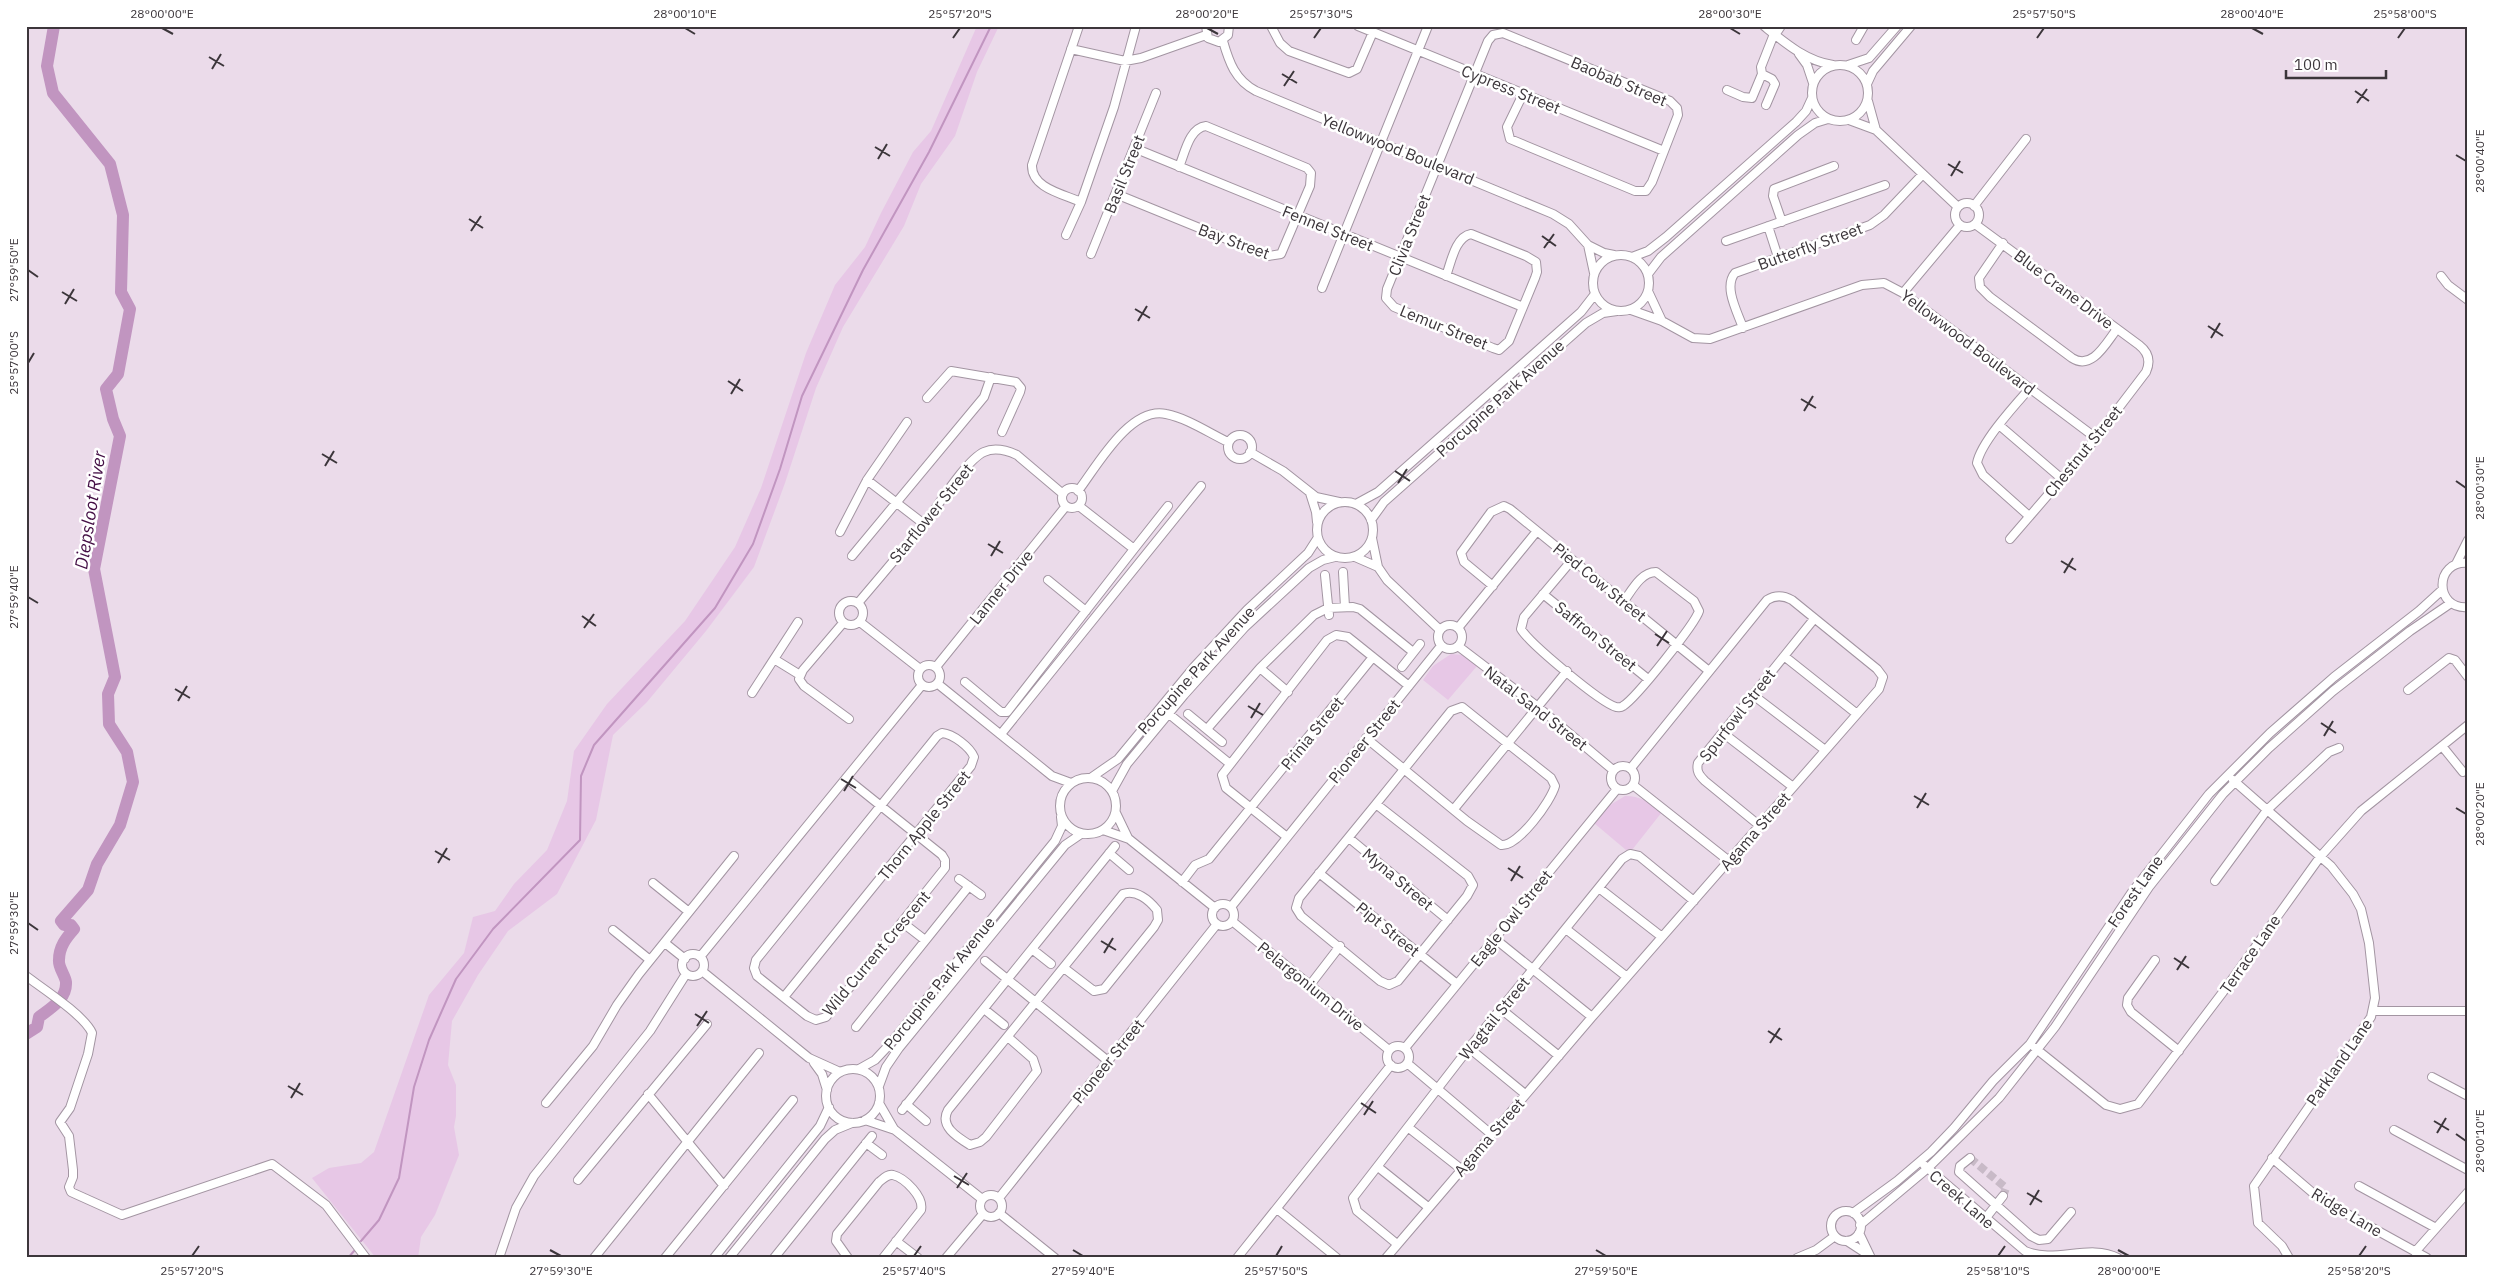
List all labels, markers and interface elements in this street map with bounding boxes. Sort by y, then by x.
text: 28°00'00"E [130,6,194,21]
text: 28°00'10"E [653,6,717,21]
text: 25°57'20"S [928,6,992,21]
text: 28°00'20"E [1175,6,1239,21]
text: 25°57'30"S [1289,6,1353,21]
text: 28°00'30"E [1698,6,1762,21]
text: 25°57'50"S [2012,6,2076,21]
text: 28°00'40"E [2220,6,2284,21]
text: 25°58'00"S [2373,6,2437,21]
scale bar [2286,48,2386,80]
street label: Baobab Street [1568,52,1670,110]
text: 100 m [2294,55,2338,74]
street label: Cypress Street [1459,60,1563,118]
street label: Yellowwood Boulevard [1319,109,1477,189]
text: 28°00'40"E [2472,129,2487,193]
street label: Basil Street [1099,132,1149,216]
street label: Clivia Street [1384,191,1434,279]
street label: Fennel Street [1280,201,1376,255]
street label: Butterfly Street [1755,218,1865,274]
street label: Bay Street [1196,219,1272,263]
text: 27°59'50"E [6,238,21,302]
street label: Blue Crane Drive [2010,245,2118,333]
street label: Yellowwood Boulevard [1897,285,2039,399]
street label: Lemur Street [1397,300,1491,354]
text: 25°57'00"S [6,331,21,395]
street label: Porcupine Park Avenue [1432,335,1568,461]
street label: Chestnut Street [2040,401,2126,501]
water label: Diepsloot River [69,449,111,571]
text: 28°00'30"E [2472,456,2487,520]
street label: Starflower Street [885,459,977,567]
street label: Pied Cow Street [1549,538,1651,626]
street label: Lanner Drive [965,545,1037,628]
text: 27°59'40"E [6,565,21,629]
street label: Saffron Street [1551,597,1641,675]
street label: Porcupine Park Avenue [1133,602,1259,738]
street label: Natal Sand Street [1480,661,1592,755]
street label: Spurfowl Street [1695,665,1779,765]
street label: Prinia Street [1276,692,1348,774]
street label: Pioneer Street [1324,695,1404,787]
street label: Thorn Apple Street [874,766,974,884]
text: 28°00'20"E [2472,782,2487,846]
street label: Agama Street [1716,788,1794,874]
street label: Myna Street [1359,844,1437,914]
street label: Forest Lane [2103,851,2167,931]
street label: Eagle Owl Street [1466,866,1556,970]
street label: Wild Current Crescent [818,886,934,1020]
text: 27°59'30"E [6,891,21,955]
street label: Pipt Street [1352,897,1424,961]
street label: Terrace Lane [2215,910,2285,997]
street label: Porcupine Park Avenue [879,912,999,1054]
street label: Pelargonium Drive [1254,937,1368,1035]
street label: Wagtail Street [1454,972,1534,1064]
street label: Parkland Lane [2302,1014,2377,1109]
street label: Pioneer Street [1068,1015,1148,1107]
street label: Agama Street [1450,1094,1528,1180]
text: 28°00'10"E [2472,1109,2487,1173]
street label: Creek Lane [1925,1165,1999,1233]
street label: Ridge Lane [2308,1183,2386,1241]
text: 25°57'20"S [160,1263,224,1278]
text: 27°59'30"E [529,1263,593,1278]
text: 25°57'40"S [882,1263,946,1278]
text: 27°59'40"E [1051,1263,1115,1278]
text: 25°57'50"S [1244,1263,1308,1278]
text: 27°59'50"E [1574,1263,1638,1278]
text: 25°58'10"S [1966,1263,2030,1278]
text: 28°00'00"E [2097,1263,2161,1278]
text: 25°58'20"S [2327,1263,2391,1278]

